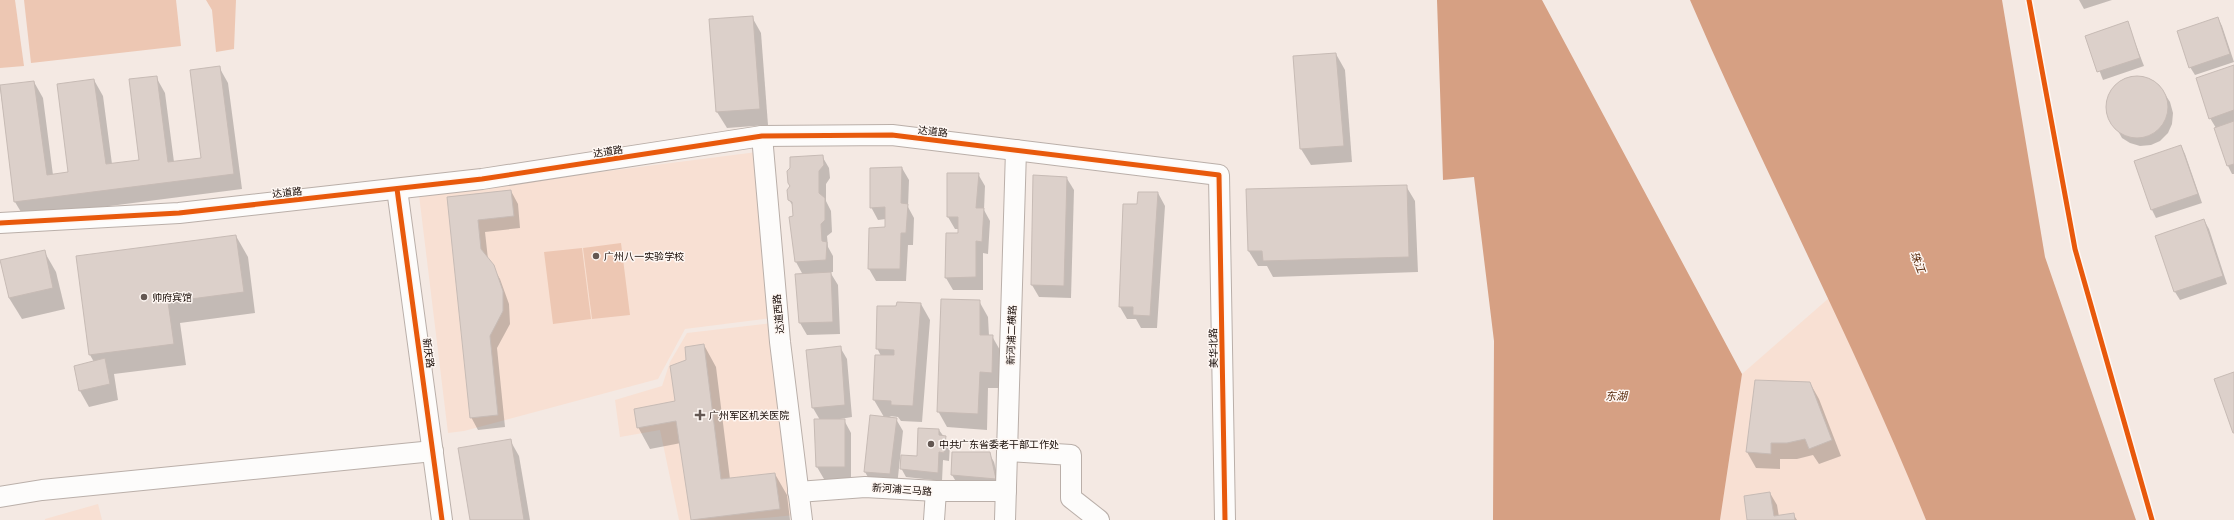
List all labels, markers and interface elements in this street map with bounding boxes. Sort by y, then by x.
street label: 达道路 [917,123,949,140]
street label: 达道路 [592,143,624,160]
street label: 达道路 [271,184,303,201]
water label: 珠江 [1908,249,1929,276]
place label: 广州八一实验学校 [604,250,684,263]
marker: 广州八一实验学校 [591,251,601,261]
place label: 帅府宾馆 [152,291,192,304]
marker: 帅府宾馆 [139,292,149,302]
street label: 达道西路 [770,293,787,334]
street label: 新河浦二横路 [1004,305,1019,365]
street label: 美华北路 [1207,328,1220,368]
street label: 新庆路 [420,337,437,369]
water label: 东湖 [1605,389,1629,403]
marker: 广州军区机关医院 [694,409,706,421]
place label: 广州军区机关医院 [709,409,789,422]
place label: 中共广东省委老干部工作处 [939,438,1059,451]
marker: 中共广东省委老干部工作处 [926,439,936,449]
street label: 新河浦三马路 [872,481,932,498]

